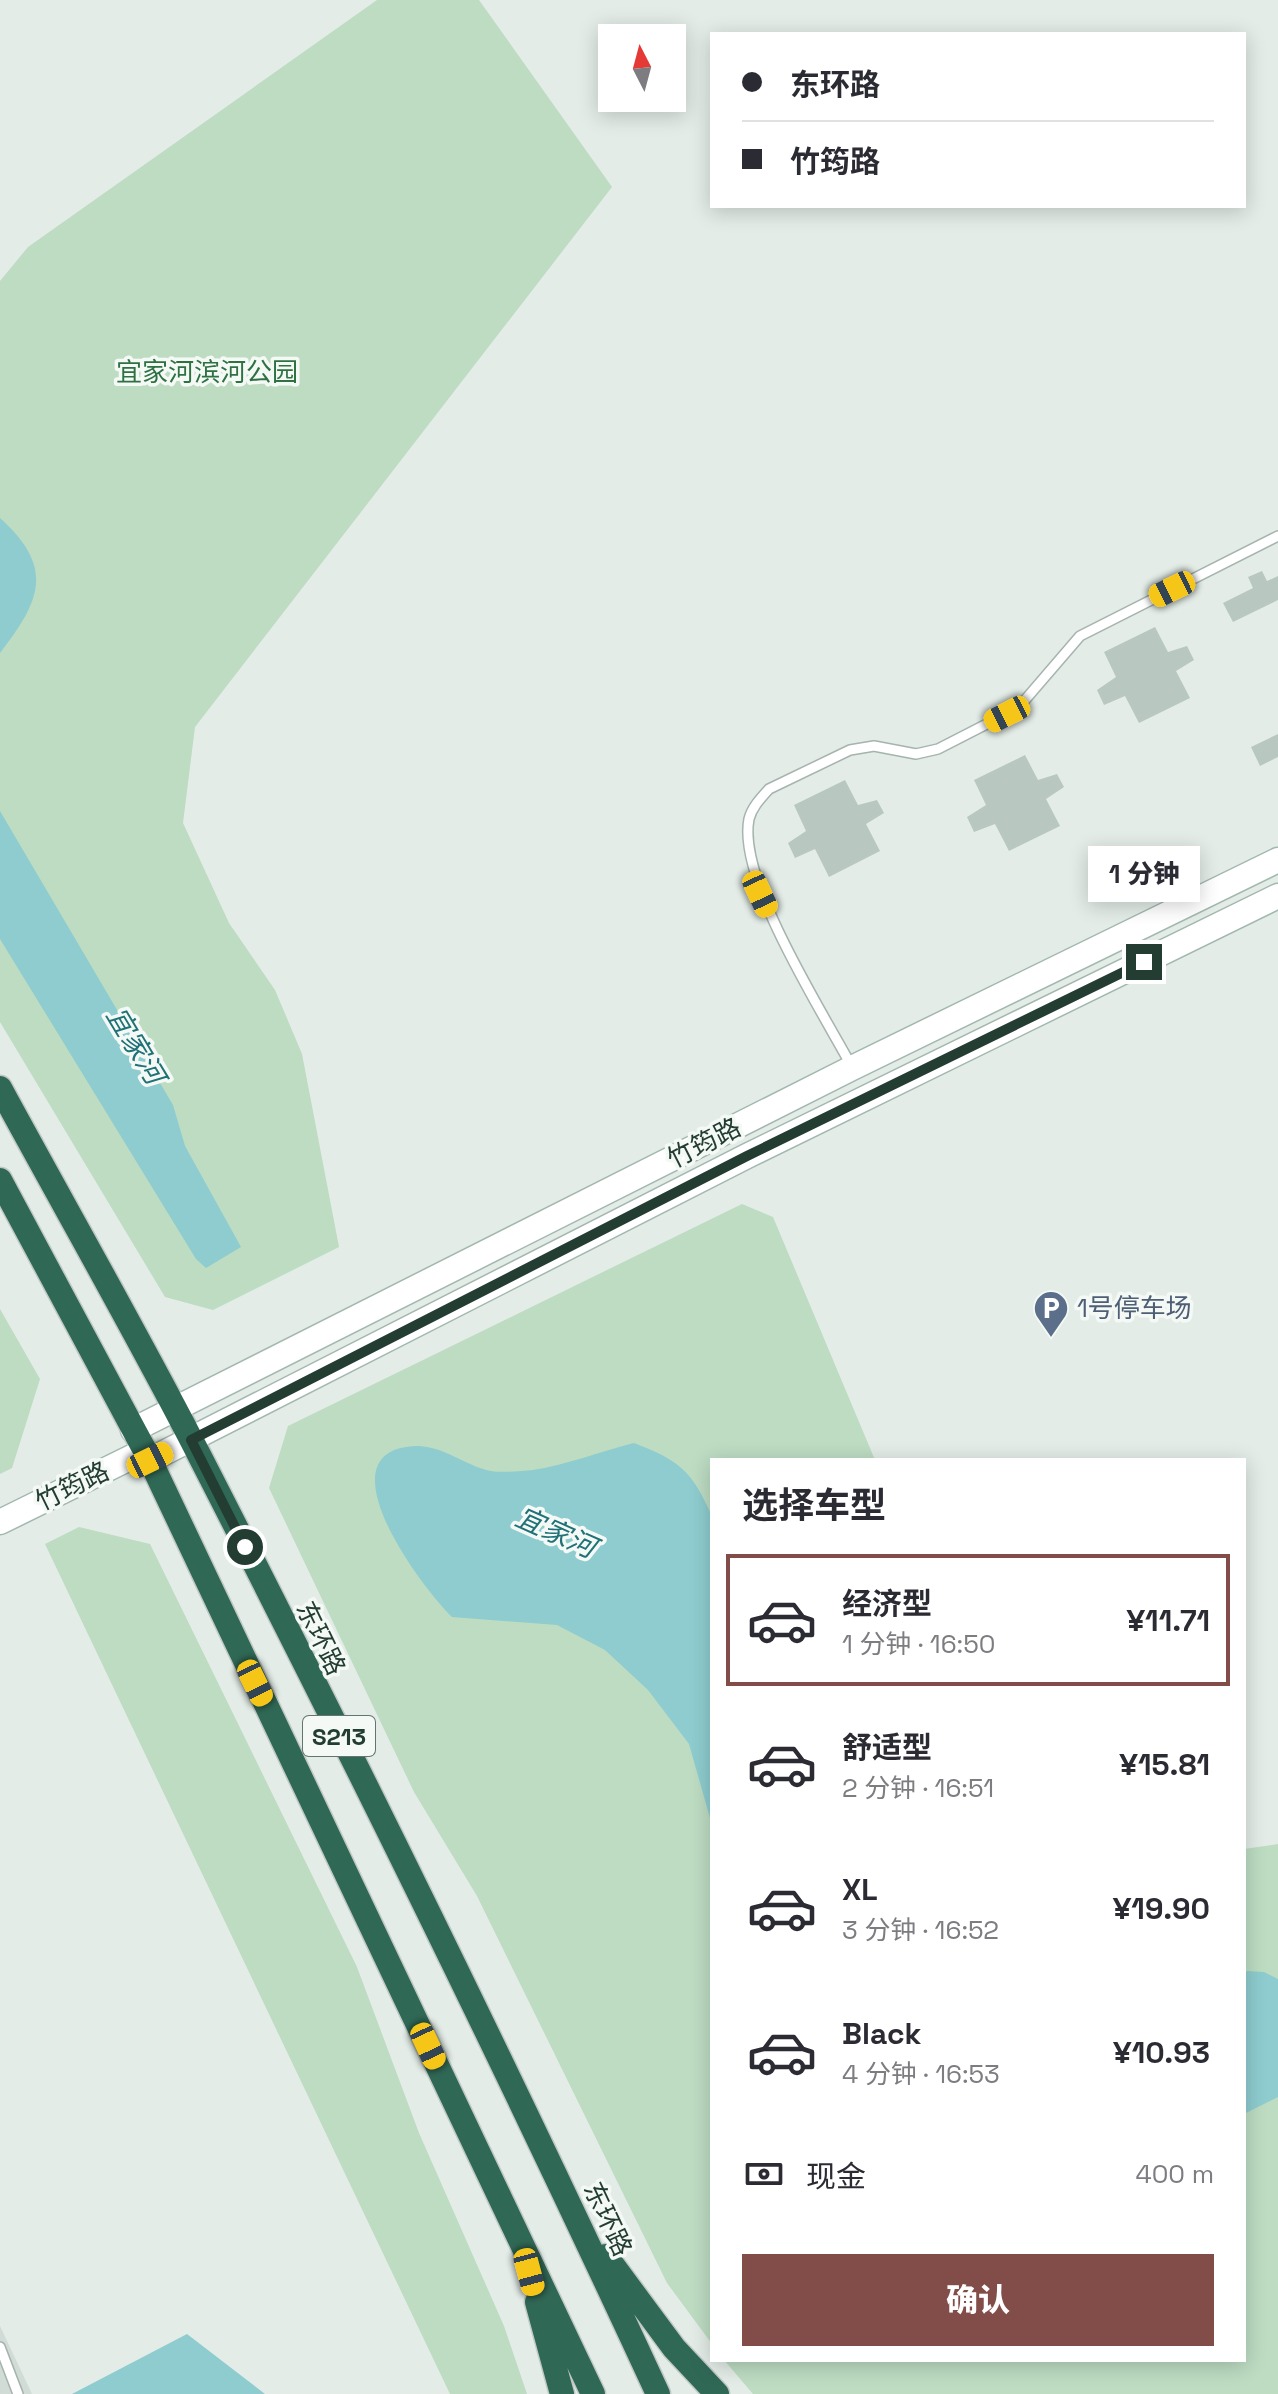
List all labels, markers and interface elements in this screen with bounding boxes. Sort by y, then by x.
north arrow [598,24,686,112]
map controls [598,24,686,112]
text: 东环路 [790,65,880,104]
text: 竹筠路 [790,142,880,181]
park label: 宜家河滨河公园 [116,355,298,389]
car [1145,568,1199,610]
car [980,692,1034,736]
callout: 1 分钟 [1088,846,1200,902]
text: 1 分钟 [1109,857,1179,891]
car [739,867,781,921]
route end [1126,944,1162,980]
water label: 宜家河 [99,1000,176,1095]
street label: 竹筠路 [662,1110,746,1176]
parking icon: 1号停车场 [1032,1289,1070,1339]
place label: 1号停车场 [1077,1291,1192,1325]
car [123,1439,177,1481]
street label: 竹筠路 [29,1454,115,1518]
text: 选择车型 [742,1483,886,1529]
water label: 宜家河 [510,1498,606,1568]
route start [227,1529,263,1565]
icon: car [746,1584,818,1656]
text: 经济型 [842,1584,932,1623]
street label: 东环路 [289,1595,353,1681]
text: ¥11.71 [1126,1601,1210,1640]
text: 1 分钟 · 16:50 [842,1627,995,1661]
car [234,1656,276,1710]
road number: S213 [303,1716,375,1756]
icon: car [746,1728,818,1800]
text: 舒适型 [842,1728,932,1767]
text: ¥15.81 [1119,1745,1210,1784]
text: 2 分钟 · 16:51 [842,1771,994,1805]
text: XL [842,1870,878,1909]
icon: car [746,1872,818,1944]
text: ¥19.90 [1113,1889,1210,1928]
text: 3 分钟 · 16:52 [842,1913,999,1947]
text: Black [842,2014,921,2053]
icon: car [746,2016,818,2088]
car [407,2019,449,2073]
text: ¥10.93 [1113,2033,1210,2072]
text: 4 分钟 · 16:53 [842,2057,1000,2091]
icon: cash [742,2152,786,2196]
text: 现金 [806,2157,866,2196]
text: 400 m [1135,2157,1214,2191]
street label: 东环路 [576,2176,640,2262]
car [511,2246,547,2298]
button: 确认 [742,2254,1214,2346]

